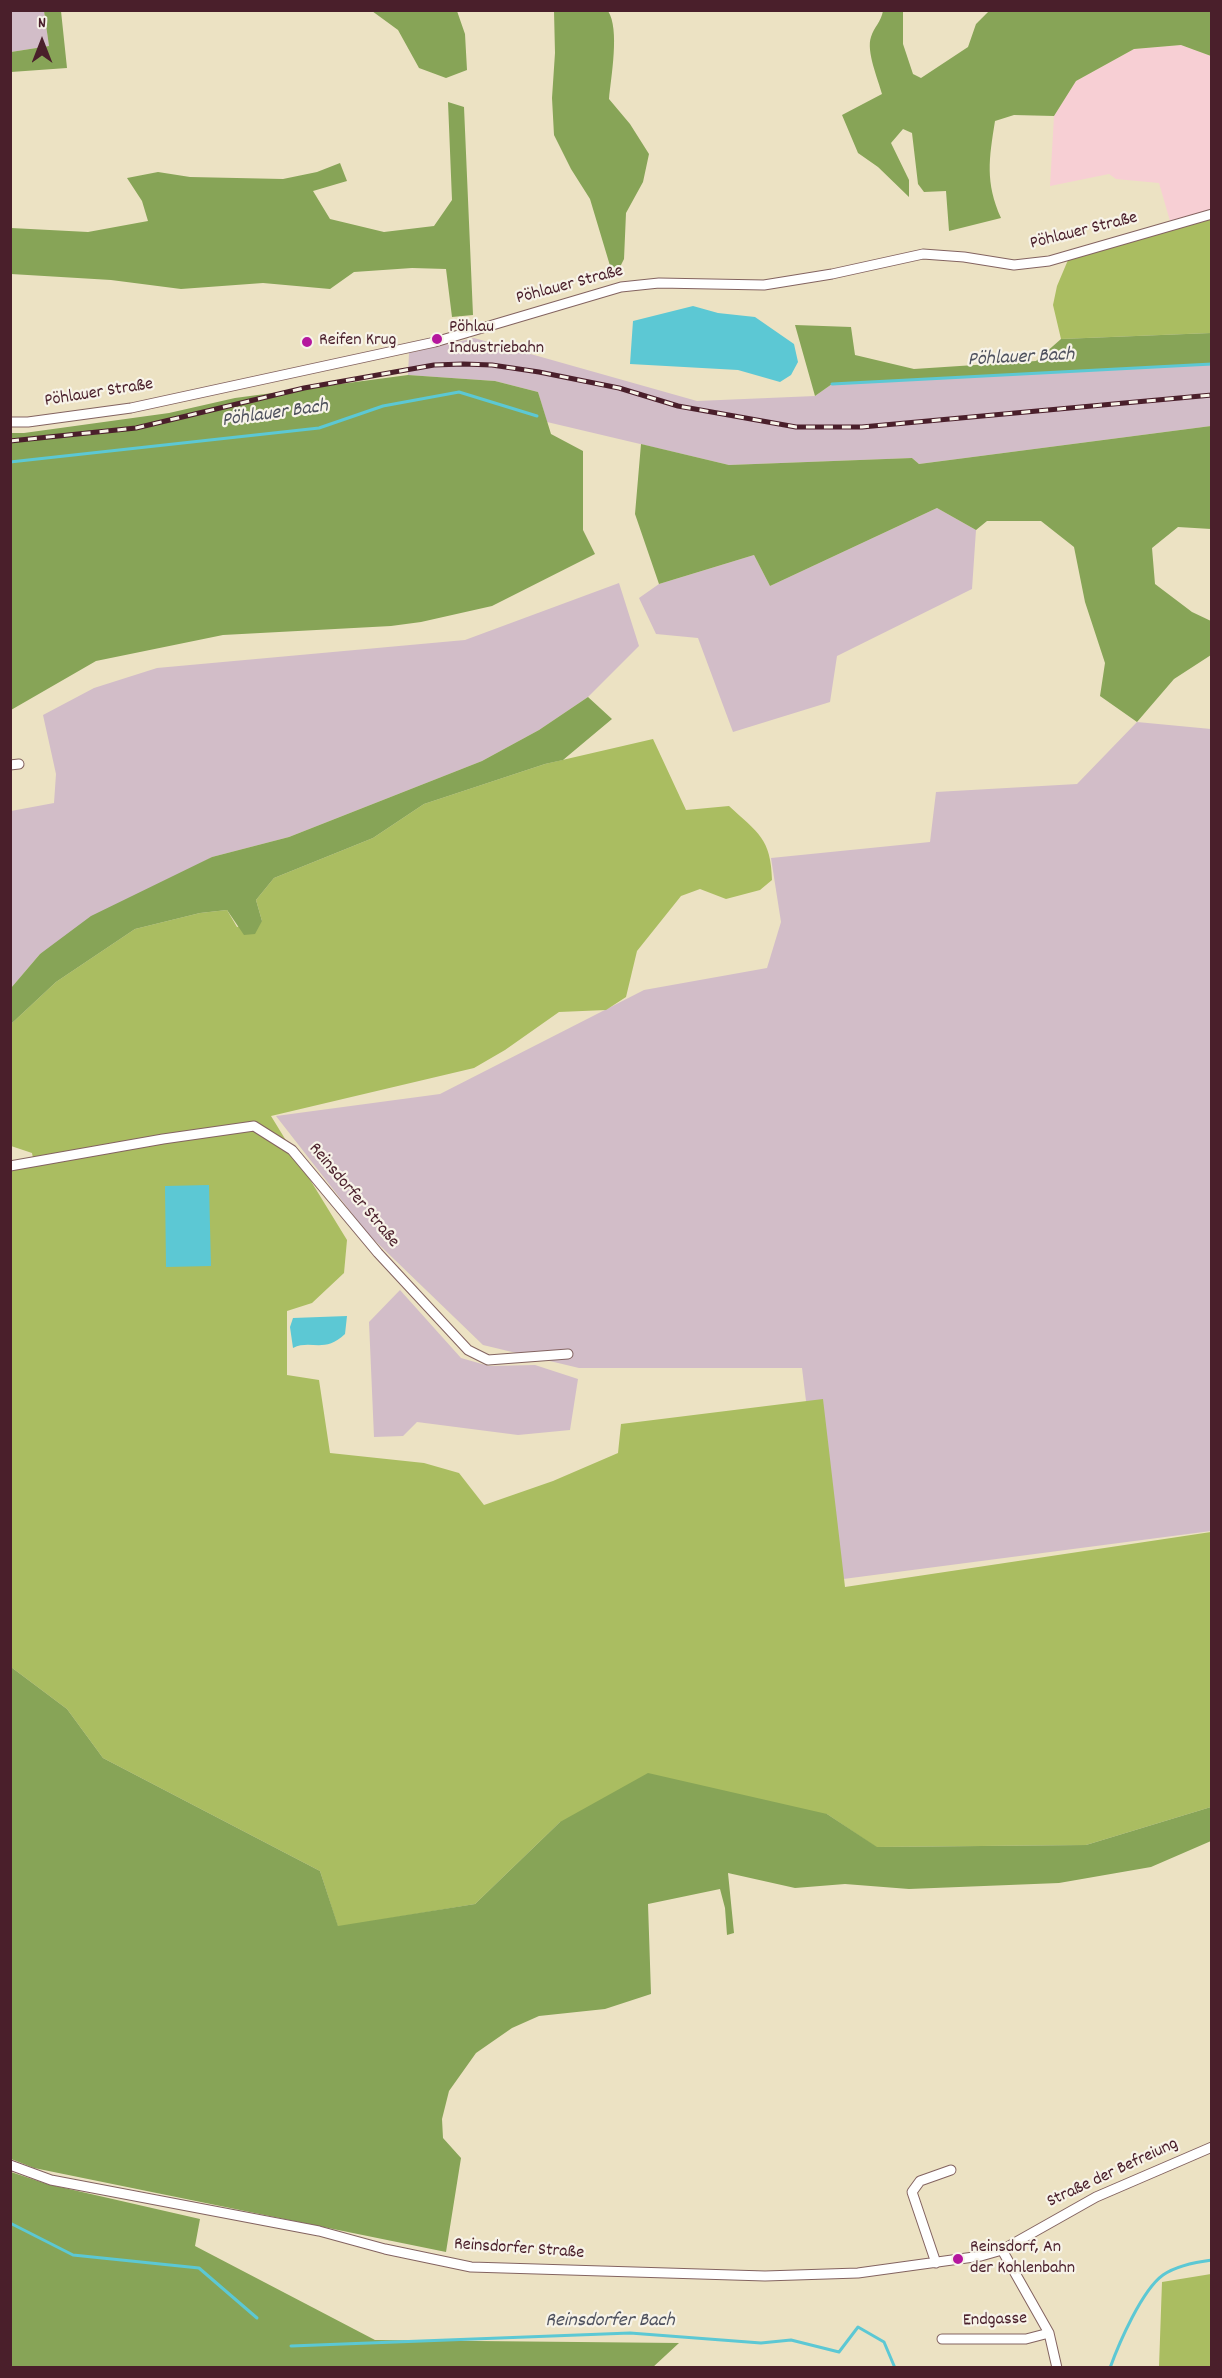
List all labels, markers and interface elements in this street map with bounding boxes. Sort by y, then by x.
north arrow [12,12,72,72]
text: N [38,12,46,35]
street label: Pöhlauer Straße [1028,208,1140,256]
street label: Pöhlauer Straße [514,261,626,311]
place label: Pöhlau Industriebahn [449,318,544,360]
place label: Reifen Krug [319,331,396,353]
marker: Pöhlau Industriebahn [430,332,444,346]
marker: Reifen Krug [300,335,314,349]
water label: Pöhlauer Bach [967,344,1075,374]
street label: Pöhlauer Straße [43,375,155,413]
water label: Pöhlauer Bach [220,396,330,434]
street label: Reinsdorfer Straße [303,1139,403,1253]
street label: Straße der Befreiung [1044,2134,1182,2214]
street label: Reinsdorfer Straße [453,2235,585,2265]
place label: Reinsdorf, An der Kohlenbahn [970,2238,1075,2280]
marker: Reinsdorf, An der Kohlenbahn [951,2252,965,2266]
street label: Endgasse [962,2309,1028,2333]
water label: Reinsdorfer Bach [545,2310,675,2334]

